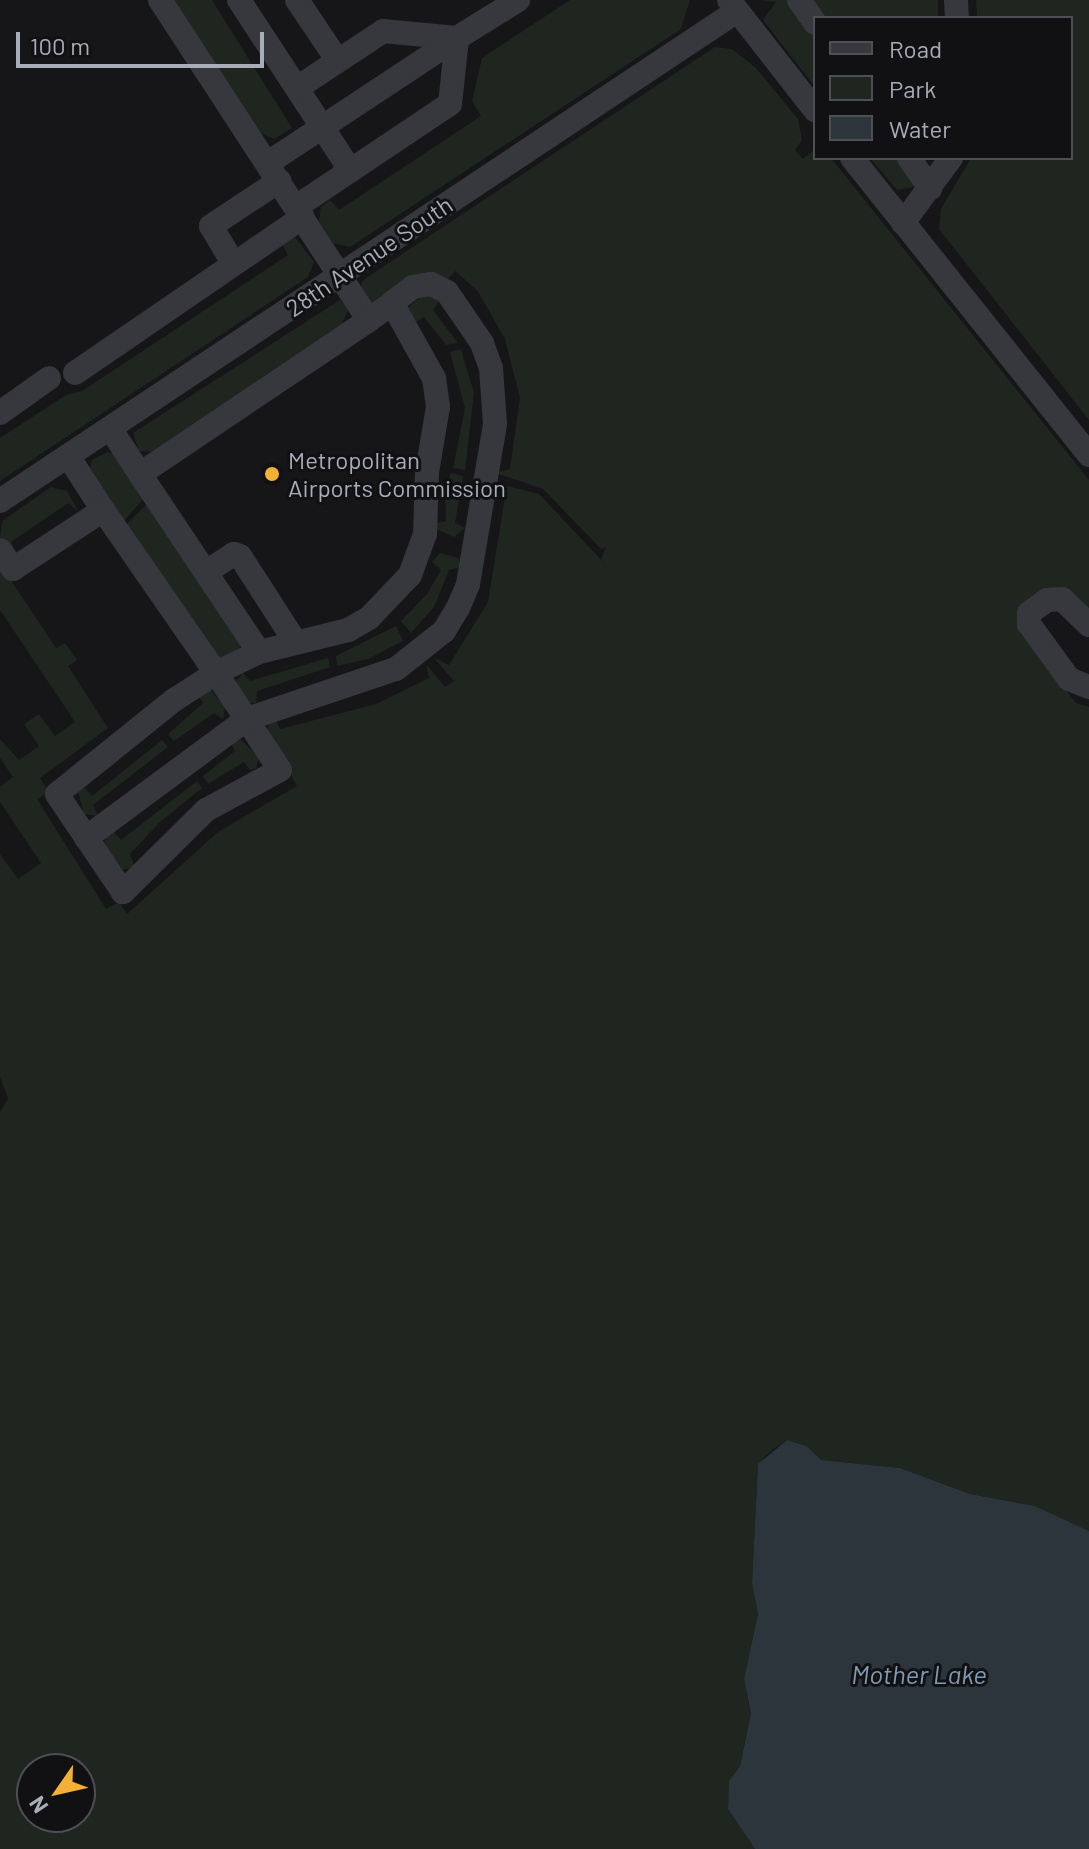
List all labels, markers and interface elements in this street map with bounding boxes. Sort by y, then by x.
scale bar [20,16,268,66]
legend [813,16,1073,160]
text: 100 m [30,31,90,60]
text: Road [889,34,942,63]
text: Park [889,74,936,103]
text: Water [889,114,951,143]
street label: 28th Avenue South [280,190,458,322]
place label: Metropolitan Airports Commission [288,446,506,502]
marker: Metropolitan Airports Commission [263,465,281,483]
water label: Mother Lake [851,1658,987,1690]
north arrow [16,1753,96,1833]
text: N [23,1792,53,1819]

